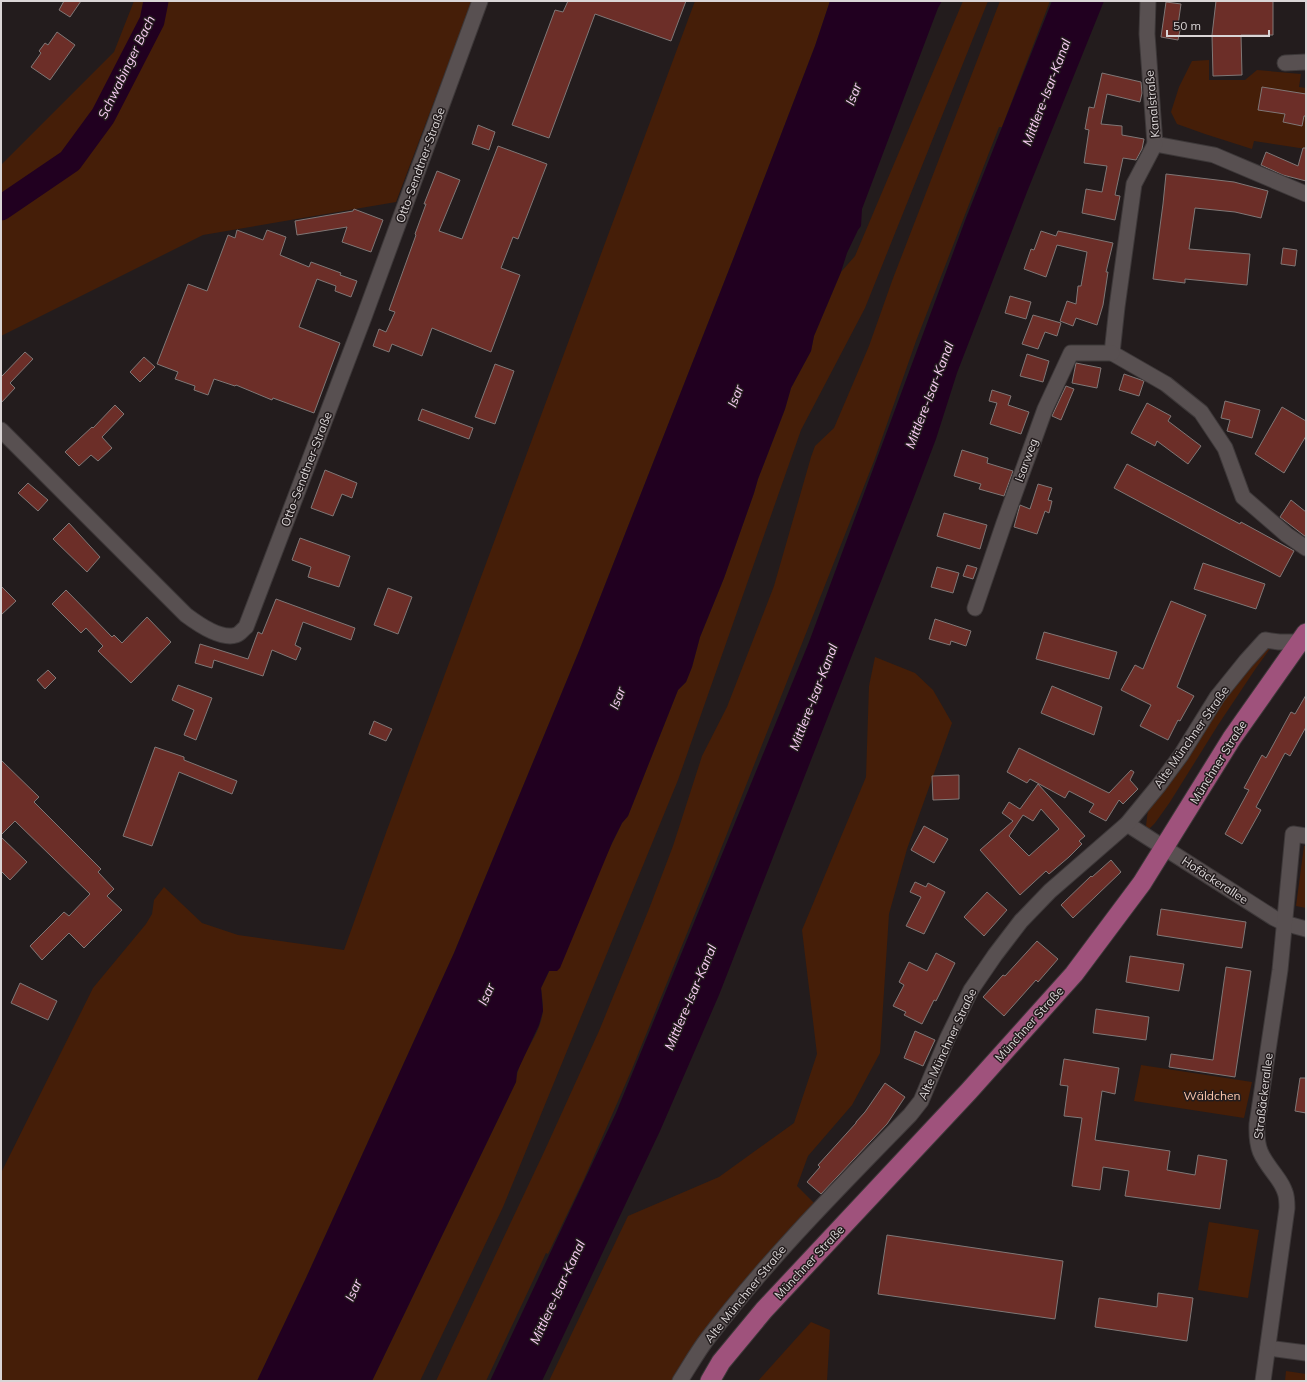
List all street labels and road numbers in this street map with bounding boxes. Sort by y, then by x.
street label: Kanalstraße [1142,70,1162,138]
street label: Otto-Sendtner-Straße [392,105,448,225]
street label: Otto-Sendtner-Straße [277,410,335,528]
street label: Isarweg [1011,436,1041,484]
street label: Alte Münchner Straße [1150,683,1232,791]
street label: Münchner Straße [1187,718,1249,806]
street label: Hofäckerallee [1179,853,1251,907]
street label: Münchner Straße [991,983,1067,1065]
street label: Alte Münchner Straße [915,986,979,1102]
street label: Straßäckerallee [1250,1052,1276,1140]
street label: Münchner Straße [771,1222,847,1302]
street label: Alte Münchner Straße [701,1242,789,1346]

